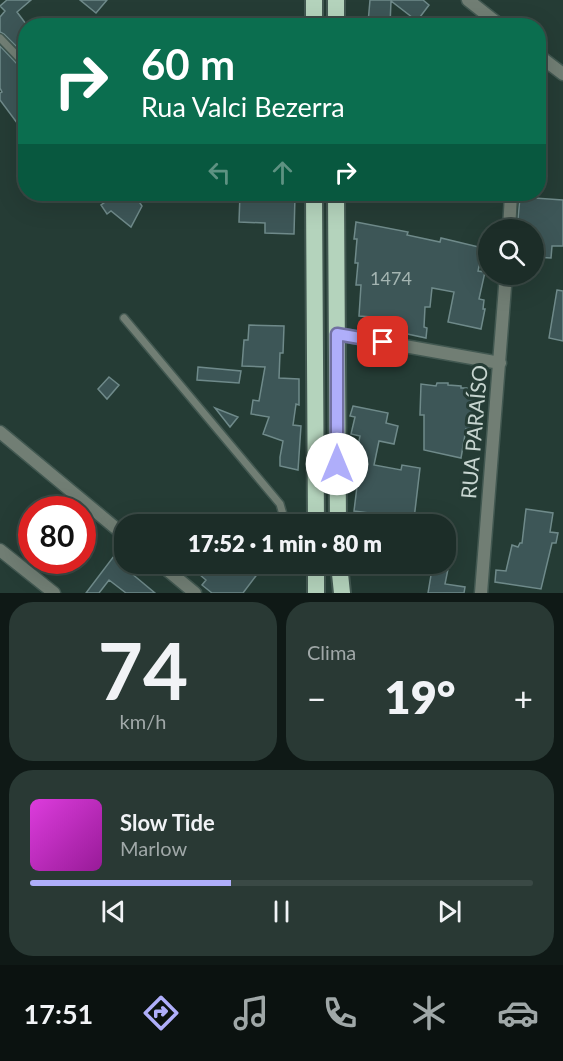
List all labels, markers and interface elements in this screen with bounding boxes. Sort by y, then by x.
text: 60 m [141,39,235,89]
icon: right [42,42,120,120]
text: Rua Valci Bezerra [141,90,345,123]
icon: left [203,156,236,189]
icon: ahead [266,156,299,189]
icon: right [329,156,362,189]
map controls [478,219,544,285]
button: search [478,219,544,285]
house number: 1474 [370,267,412,289]
pin [357,316,408,367]
icon: arrive [366,325,399,358]
street label: RUA PARAÍSO [455,364,492,500]
position arrow [305,432,369,496]
speed limit sign: 80 [18,496,96,574]
text: 17:52 · 1 min · 80 m [188,530,382,557]
text: 74 [98,623,188,717]
text: Clima [307,640,356,664]
text: 19° [385,670,455,724]
text: − [307,678,326,718]
text: + [514,678,533,718]
text: km/h [120,709,166,733]
text: Slow Tide [120,809,215,836]
text: Marlow [120,836,187,860]
icon: previous [97,895,130,928]
icon: pause [265,895,298,928]
icon: next [433,895,466,928]
icon: directions [140,992,182,1034]
icon: music [230,992,272,1034]
icon: phone [319,992,361,1034]
icon: climate [408,992,450,1034]
icon: car [497,992,539,1034]
text: 17:51 [24,997,93,1030]

